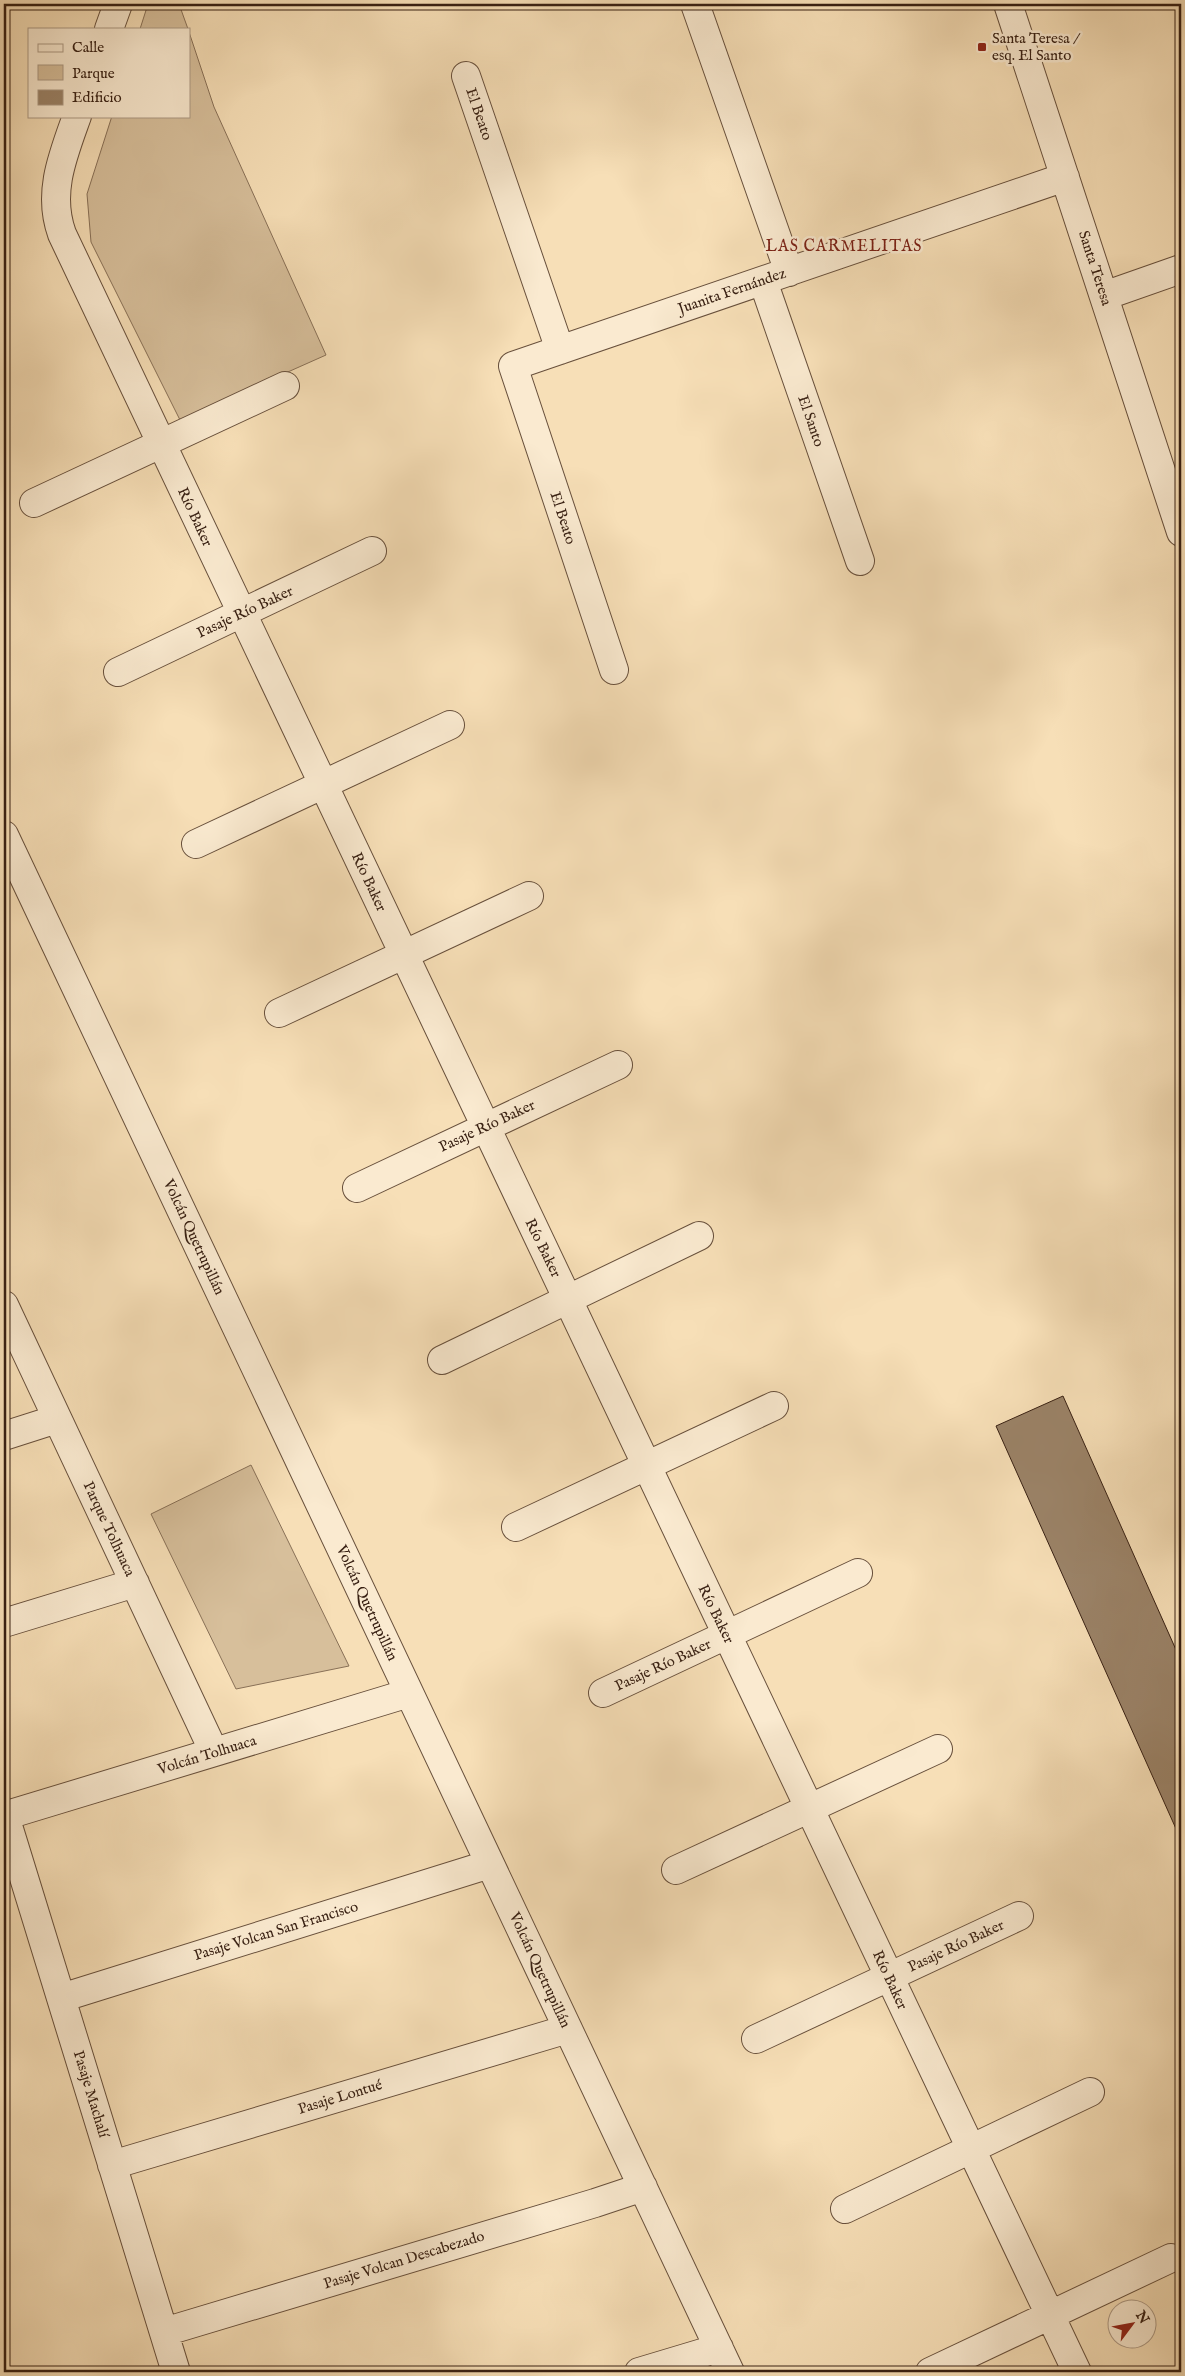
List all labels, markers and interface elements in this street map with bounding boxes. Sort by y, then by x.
legend [28,28,190,118]
place label: Santa Teresa / esq. El Santo [992,29,1081,65]
text: Calle [72,38,104,57]
marker: Santa Teresa / esq. El Santo [976,41,988,53]
text: Parque [72,64,115,83]
street label: El Beato [461,85,497,143]
text: Edificio [72,88,122,107]
street label: Santa Teresa [1074,228,1116,308]
district label: LAS CARMELITAS [766,237,922,257]
street label: Juanita Fernández [674,264,789,319]
street label: El Santo [793,393,829,449]
street label: Río Baker [173,484,217,550]
street label: El Beato [546,489,580,547]
street label: Pasaje Río Baker [194,581,297,643]
street label: Río Baker [347,849,391,915]
street label: Pasaje Río Baker [436,1095,539,1157]
street label: Volcán Quetrupillán [158,1175,229,1298]
street label: Río Baker [521,1215,566,1281]
street label: Parque Tolhuaca [79,1478,140,1580]
street label: Volcán Quetrupillán [331,1541,402,1664]
street label: Río Baker [694,1581,739,1647]
street label: Pasaje Río Baker [612,1634,715,1696]
street label: Volcán Tolhuaca [154,1731,259,1779]
street label: Pasaje Volcan San Francisco [192,1897,360,1965]
street label: Volcán Quetrupillán [504,1908,575,2031]
street label: Pasaje Río Baker [905,1915,1008,1977]
street label: Río Baker [868,1947,912,2013]
street label: Pasaje Machalí [69,2048,114,2141]
street label: Pasaje Lontué [296,2075,385,2119]
street label: Pasaje Volcan Descabezado [321,2226,487,2294]
north arrow [1108,2298,1158,2348]
text: N [1131,2307,1153,2328]

